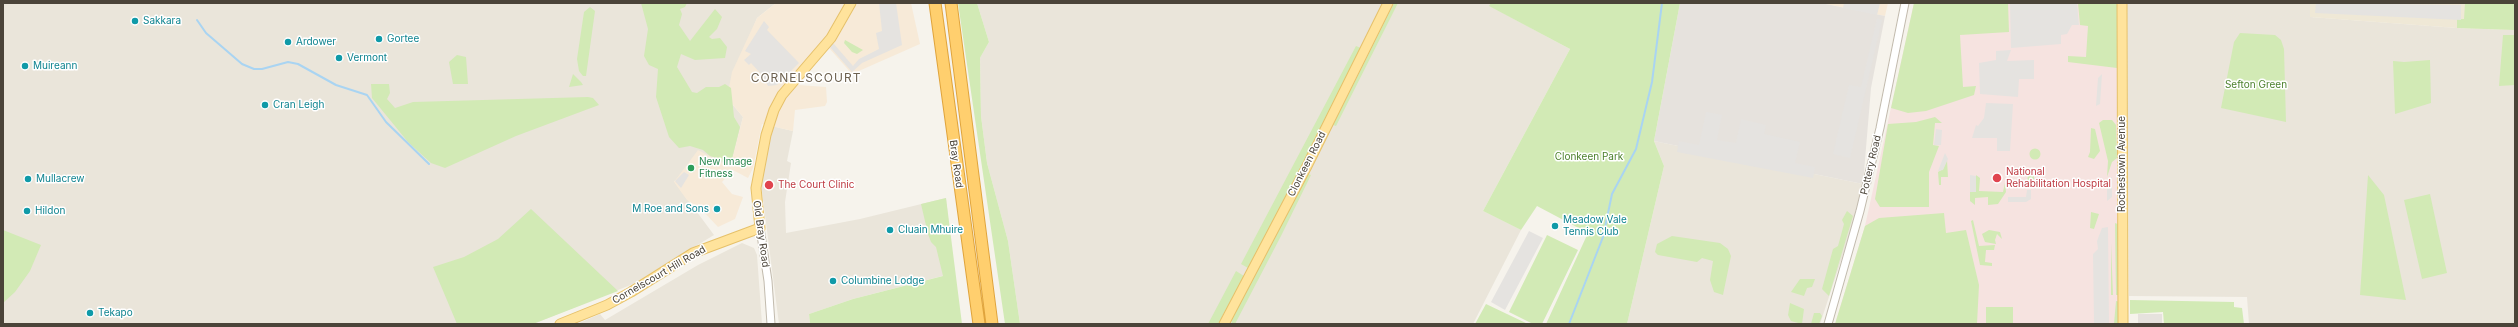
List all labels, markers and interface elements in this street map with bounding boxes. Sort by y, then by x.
place label: Sakkara [143,15,181,27]
marker: Sakkara [130,16,140,26]
place label: Gortee [387,33,419,45]
marker: Gortee [374,34,384,44]
place label: Ardower [296,36,336,48]
marker: Ardower [283,37,293,47]
place label: Vermont [347,52,387,64]
marker: Vermont [334,53,344,63]
place label: Muireann [33,60,77,72]
marker: Muireann [20,61,30,71]
district label: CORNELSCOURT [751,71,861,85]
park label: Sefton Green [2225,79,2287,91]
place label: Cran Leigh [273,99,324,111]
marker: Cran Leigh [260,100,270,110]
street label: Rochestown Avenue [2116,116,2128,212]
street label: Clonkeen Road [1285,129,1329,199]
street label: Pottery Road [1858,134,1884,196]
street label: Bray Road [947,139,965,189]
park label: Clonkeen Park [1555,151,1623,163]
place label: New Image Fitness [699,156,752,180]
marker: New Image Fitness [686,163,696,173]
place label: National Rehabilitation Hospital [2006,166,2111,190]
marker: National Rehabilitation Hospital [1991,172,2003,184]
place label: Mullacrew [36,173,85,185]
marker: Mullacrew [23,174,33,184]
marker: The Court Clinic [763,179,775,191]
place label: The Court Clinic [778,179,854,191]
street label: Old Bray Road [750,200,772,268]
place label: M Roe and Sons [632,203,709,215]
marker: M Roe and Sons [712,204,722,214]
place label: Hildon [35,205,65,217]
marker: Hildon [22,206,32,216]
place label: Meadow Vale Tennis Club [1563,214,1627,238]
marker: Meadow Vale Tennis Club [1550,221,1560,231]
place label: Cluain Mhuire [898,224,963,236]
marker: Cluain Mhuire [885,225,895,235]
street label: Cornelscourt Hill Road [610,243,708,307]
place label: Columbine Lodge [841,275,924,287]
marker: Columbine Lodge [828,276,838,286]
place label: Tekapo [98,307,133,319]
marker: Tekapo [85,308,95,318]

